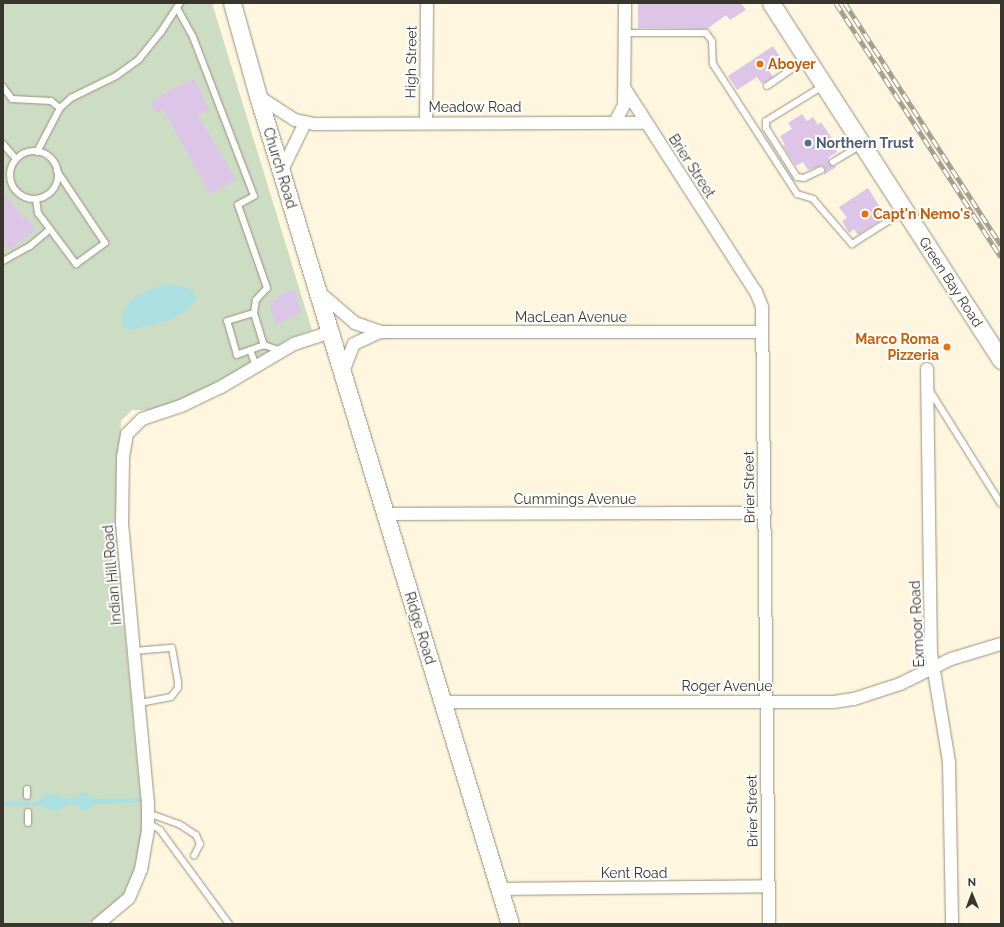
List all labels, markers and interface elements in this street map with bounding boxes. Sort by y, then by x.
street label: High Street [402,26,420,98]
place label: Aboyer [768,56,816,72]
marker: Aboyer [755,59,765,69]
street label: Meadow Road [428,99,522,115]
street label: Church Road [260,125,300,211]
street label: Brier Street [665,131,719,201]
place label: Northern Trust [816,135,914,151]
marker: Northern Trust [803,138,813,148]
place label: Capt'n Nemo's [873,206,970,222]
marker: Capt'n Nemo's [860,209,870,219]
street label: Green Bay Road [916,234,986,330]
street label: MacLean Avenue [515,309,627,325]
place label: Marco Roma Pizzeria [855,331,939,364]
marker: Marco Roma Pizzeria [942,342,952,352]
street label: Brier Street [740,450,758,524]
street label: Cummings Avenue [514,491,636,507]
street label: Indian Hill Road [99,524,125,626]
street label: Exmoor Road [906,580,928,668]
street label: Ridge Road [401,590,439,666]
street label: Roger Avenue [681,678,773,694]
street label: Brier Street [743,774,761,848]
street label: Kent Road [601,865,667,881]
north arrow [952,875,992,915]
text: N [967,876,976,889]

